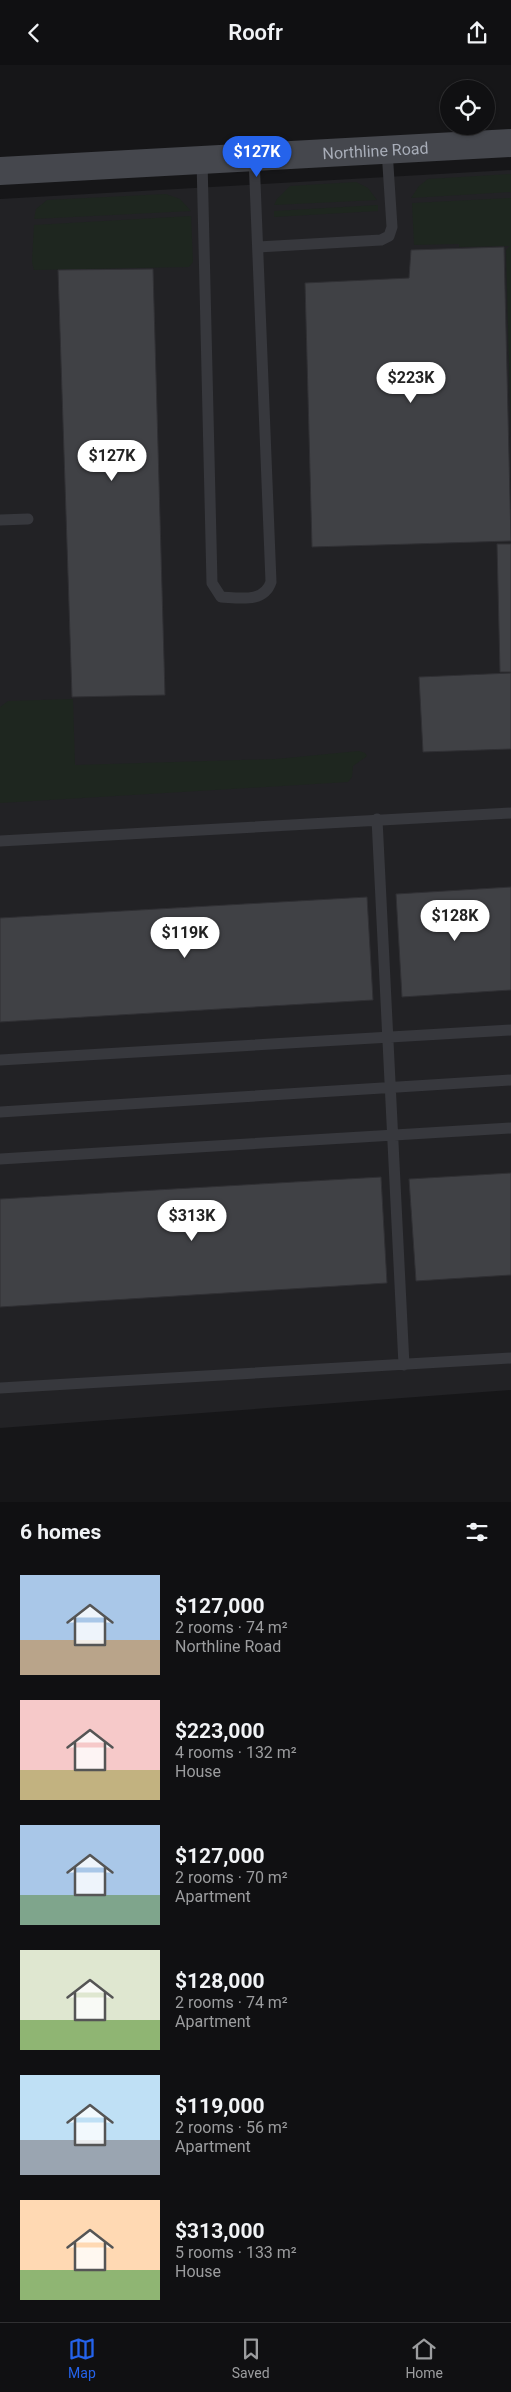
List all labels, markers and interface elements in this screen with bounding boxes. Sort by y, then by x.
icon: back [20,19,48,47]
icon: share [463,19,491,47]
text: Roofr [228,20,283,45]
map controls [440,80,495,135]
button: locate [440,80,495,135]
pin: $127K [222,135,292,178]
street label: Northline Road [322,138,429,163]
text: $127K [234,142,280,161]
pin: $223K [376,361,446,404]
text: $223K [388,368,434,387]
pin: $127K [77,439,147,482]
text: $127K [89,446,135,465]
pin: $128K [420,899,490,942]
text: $128K [432,906,478,925]
pin: $119K [150,917,220,959]
text: $119K [162,923,208,942]
pin: $313K [157,1199,227,1242]
text: $313K [169,1206,215,1225]
icon: filters [463,1518,491,1546]
text: 6 homes [20,1520,101,1544]
text: $127,000 [175,1594,265,1618]
icon: home [60,1595,120,1655]
text: 2 rooms · 74 m² [175,1618,288,1637]
text: Northline Road [175,1637,281,1656]
text: $223,000 [175,1719,265,1743]
icon: home [60,1720,120,1780]
text: 4 rooms · 132 m² [175,1743,297,1762]
text: House [175,1762,221,1781]
text: $127,000 [175,1844,265,1868]
icon: home [60,1845,120,1905]
text: 2 rooms · 70 m² [175,1868,288,1887]
text: Apartment [175,1887,251,1906]
text: $128,000 [175,1969,265,1993]
icon: home [60,1970,120,2030]
text: 2 rooms · 74 m² [175,1993,288,2012]
text: Apartment [175,2012,251,2031]
text: $119,000 [175,2094,265,2118]
icon: home [60,2095,120,2155]
text: 2 rooms · 56 m² [175,2118,288,2137]
text: Apartment [175,2137,251,2156]
text: $313,000 [175,2219,265,2243]
icon: home [60,2220,120,2280]
text: 5 rooms · 133 m² [175,2243,297,2262]
text: House [175,2262,221,2281]
tab: Map [68,2335,96,2381]
tab: Saved [232,2335,270,2381]
tab: Home [405,2335,443,2381]

